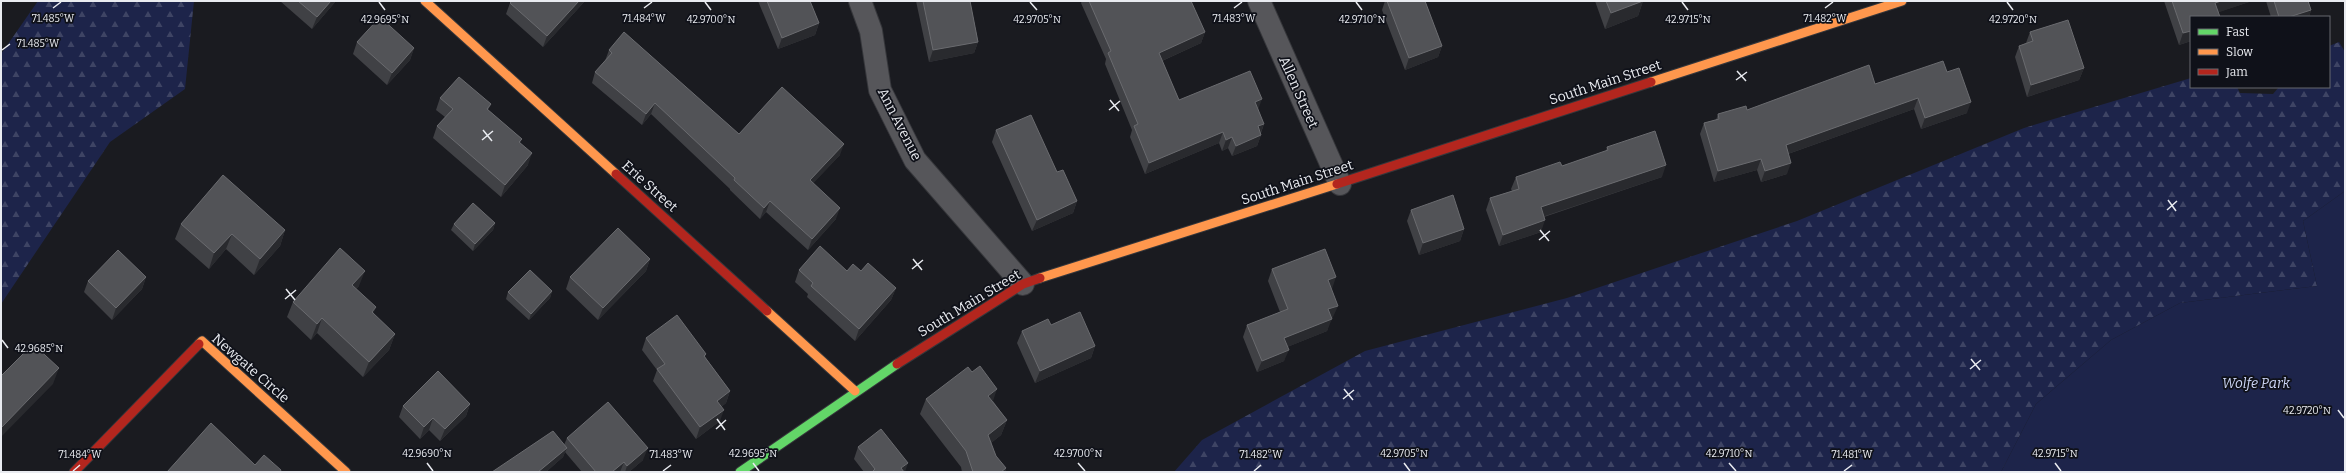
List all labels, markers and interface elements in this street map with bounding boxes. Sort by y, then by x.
text: 71.485°W [32,13,75,25]
text: 71.484°W [623,13,666,25]
text: 71.483°W [1212,13,1256,25]
text: 71.482°W [1804,13,1847,25]
text: 42.9695°N [361,14,409,26]
text: 42.9700°N [687,14,735,26]
text: 42.9705°N [1013,14,1061,26]
text: 42.9710°N [1339,14,1385,26]
text: 42.9715°N [1665,14,1711,26]
text: 42.9720°N [1989,14,2037,26]
legend [2190,16,2330,88]
text: Fast [2226,25,2250,39]
text: 71.485°W [17,38,60,50]
text: Slow [2226,45,2253,59]
street label: Allen Street [1275,54,1322,131]
street label: South Main Street [1547,56,1663,109]
text: Jam [2225,65,2248,79]
street label: Ann Avenue [874,85,925,163]
street label: South Main Street [1239,156,1355,209]
street label: Erie Street [618,157,681,216]
street label: South Main Street [915,266,1024,341]
street label: Newgate Circle [208,330,293,407]
text: 42.9685°N [15,343,63,355]
park label: Wolfe Park [2222,375,2290,392]
text: 42.9720°N [2283,405,2331,417]
text: 42.9690°N [402,448,452,460]
text: 42.9695°N [729,448,777,460]
text: 42.9700°N [1054,448,1102,460]
text: 42.9705°N [1380,448,1428,460]
text: 42.9710°N [1706,448,1752,460]
text: 42.9715°N [2032,448,2078,460]
text: 71.484°W [59,449,102,461]
text: 71.483°W [649,449,693,461]
text: 71.482°W [1240,449,1283,461]
text: 71.481°W [1831,449,1873,461]

